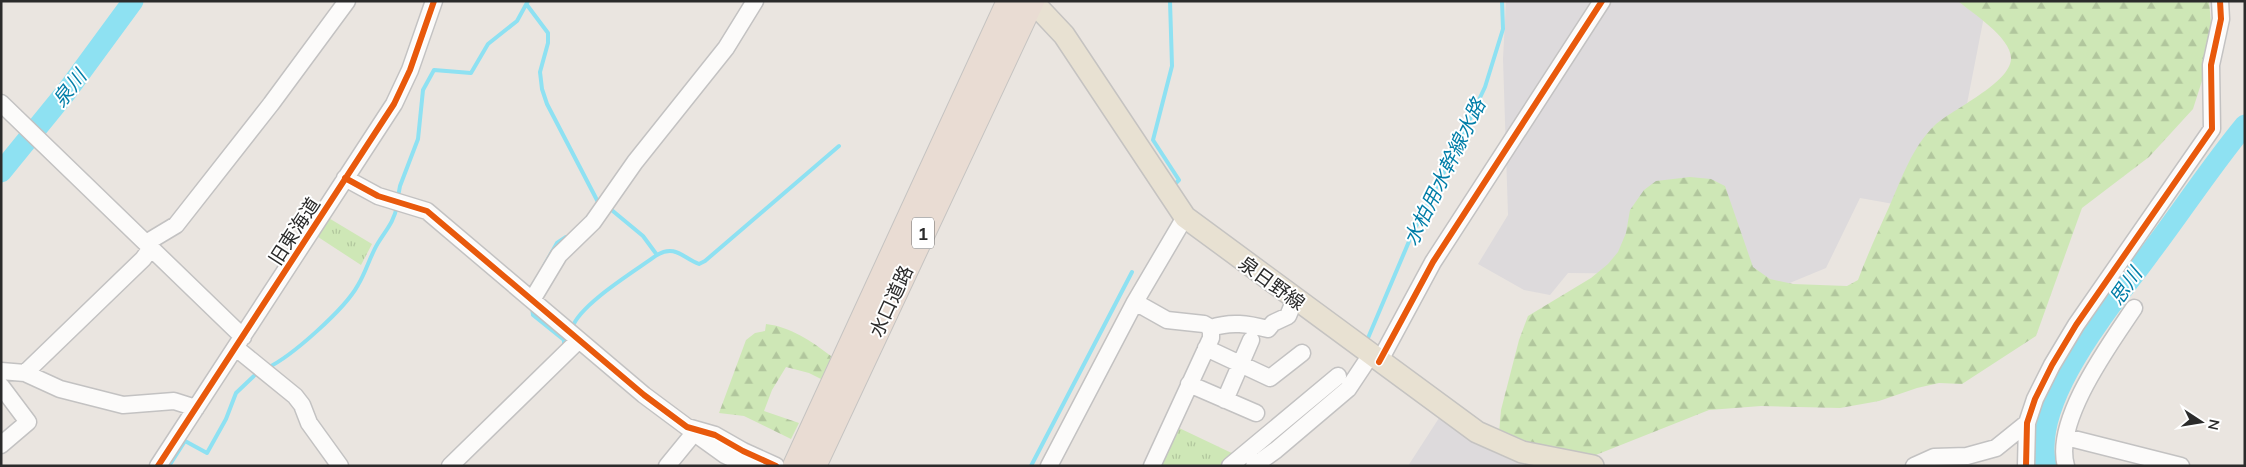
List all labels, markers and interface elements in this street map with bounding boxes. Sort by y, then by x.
water label: 泉川 [47,63,92,111]
water label: 水柏用水幹線水路 [1398,93,1491,249]
street label: 旧東海道 [263,193,325,269]
road number: 1 [912,218,934,248]
street label: 泉日野線 [1234,251,1310,315]
street label: 水口道路 [864,261,918,341]
water label: 思川 [2103,261,2148,310]
north arrow [2176,397,2226,447]
text: N [2204,418,2224,432]

